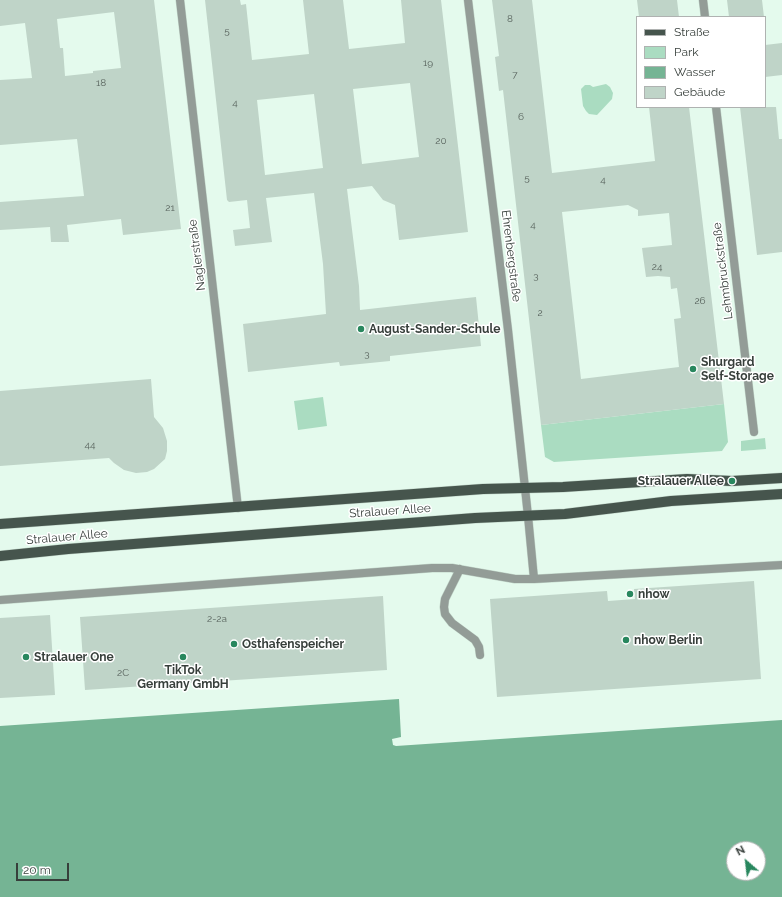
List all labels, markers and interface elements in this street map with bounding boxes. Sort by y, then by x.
house number: 8 [507,13,513,25]
legend [636,16,766,108]
house number: 5 [224,25,230,37]
text: Straße [674,25,710,39]
text: Park [674,45,699,59]
house number: 19 [423,57,433,69]
text: Wasser [674,65,715,79]
house number: 7 [512,69,518,81]
house number: 18 [96,77,106,89]
text: Gebäude [674,85,725,99]
house number: 4 [232,97,238,109]
house number: 6 [518,111,524,123]
house number: 20 [435,135,447,147]
house number: 5 [524,172,530,184]
house number: 4 [600,174,606,186]
house number: 21 [165,202,175,214]
street label: Ehrenbergstraße [498,209,524,303]
street label: Naglerstraße [185,218,209,292]
house number: 4 [530,219,536,231]
street label: Lehmbruckstraße [710,222,736,320]
house number: 24 [652,261,662,273]
house number: 3 [533,270,539,282]
house number: 26 [694,295,706,307]
house number: 2 [537,307,543,319]
place label: August-Sander-Schule [369,322,501,336]
marker: August-Sander-Schule [356,324,366,334]
house number: 3 [364,348,370,360]
place label: Shurgard Self-Storage [701,355,774,383]
marker: Shurgard Self-Storage [688,364,698,374]
house number: 44 [85,439,95,451]
place label: Stralauer Allee [638,474,724,488]
marker: Stralauer Allee [727,476,737,486]
street label: Stralauer Allee [349,501,431,521]
street label: Stralauer Allee [26,526,108,548]
place label: nhow [638,587,670,601]
marker: nhow [625,589,635,599]
house number: 2-2a [207,613,227,625]
place label: nhow Berlin [634,633,703,647]
marker: nhow Berlin [621,635,631,645]
place label: Osthafenspeicher [242,637,344,651]
marker: Osthafenspeicher [229,639,239,649]
place label: Stralauer One [34,650,114,664]
marker: Stralauer One [21,652,31,662]
marker: TikTok Germany GmbH [178,652,188,662]
place label: TikTok Germany GmbH [137,663,229,691]
house number: 2C [117,667,129,679]
north arrow [726,841,766,881]
text: N [734,843,747,859]
scale bar [18,855,71,881]
text: 20 m [23,863,51,877]

